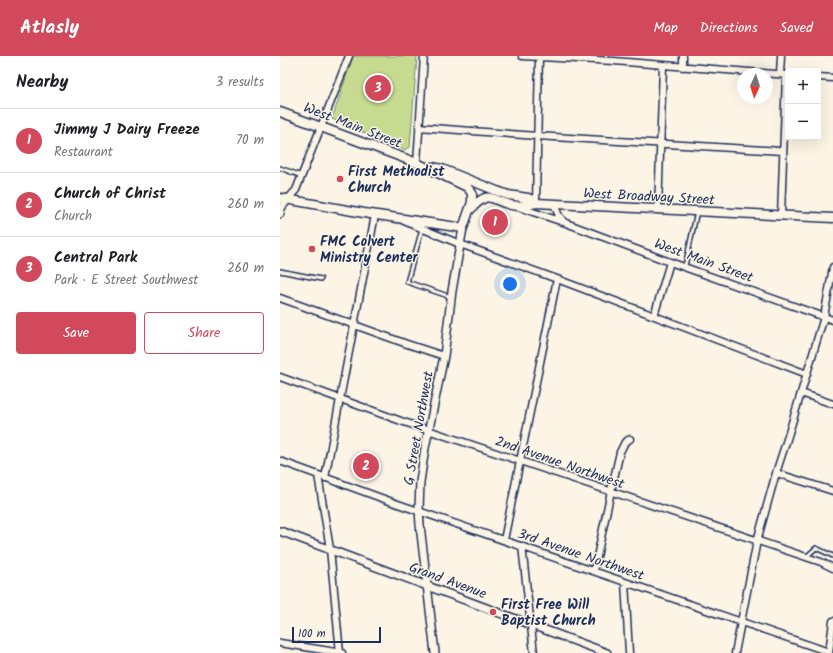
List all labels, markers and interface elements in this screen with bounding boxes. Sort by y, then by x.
text: Atlasly [20,13,79,43]
text: Map [653,17,678,39]
text: Directions [700,17,758,39]
text: Saved [780,17,813,39]
north arrow [737,68,773,104]
map controls [785,68,821,140]
button: + [785,68,821,104]
text: Nearby [16,69,68,96]
text: 3 results [216,72,264,93]
pin: 3 [365,73,391,103]
street label: West Main Street [300,97,406,155]
button: − [785,104,821,140]
text: Jimmy J Dairy Freeze [54,118,200,142]
text: 1 [27,130,31,151]
text: 70 m [236,130,264,151]
text: Restaurant [54,142,113,163]
place label: First Methodist Church [348,161,445,199]
marker: First Methodist Church [335,174,345,184]
text: Church of Christ [54,182,166,206]
street label: West Broadway Street [583,183,716,211]
text: 2 [25,194,33,215]
text: 260 m [227,194,264,215]
text: Church [54,206,92,227]
pin: 1 [482,207,508,237]
place label: FMC Colvert Ministry Center [320,231,419,269]
street label: West Main Street [651,233,757,289]
marker: FMC Colvert Ministry Center [307,244,317,254]
text: Central Park [54,246,137,270]
text: 3 [25,258,33,279]
text: 260 m [227,258,264,279]
text: Park · E Street Southwest [54,270,198,291]
your location [500,274,520,294]
button: Save [16,312,136,354]
button: Share [144,312,264,354]
street label: G Street Northwest [398,369,440,487]
street label: 2nd Avenue Northwest [492,430,628,496]
pin: 2 [353,451,379,481]
street label: 3rd Avenue Northwest [514,523,647,587]
street label: Grand Avenue [406,557,490,605]
place label: First Free Will Baptist Church [501,594,596,632]
marker: First Free Will Baptist Church [488,607,498,617]
scale bar [292,625,381,644]
text: 100 m [298,625,326,643]

